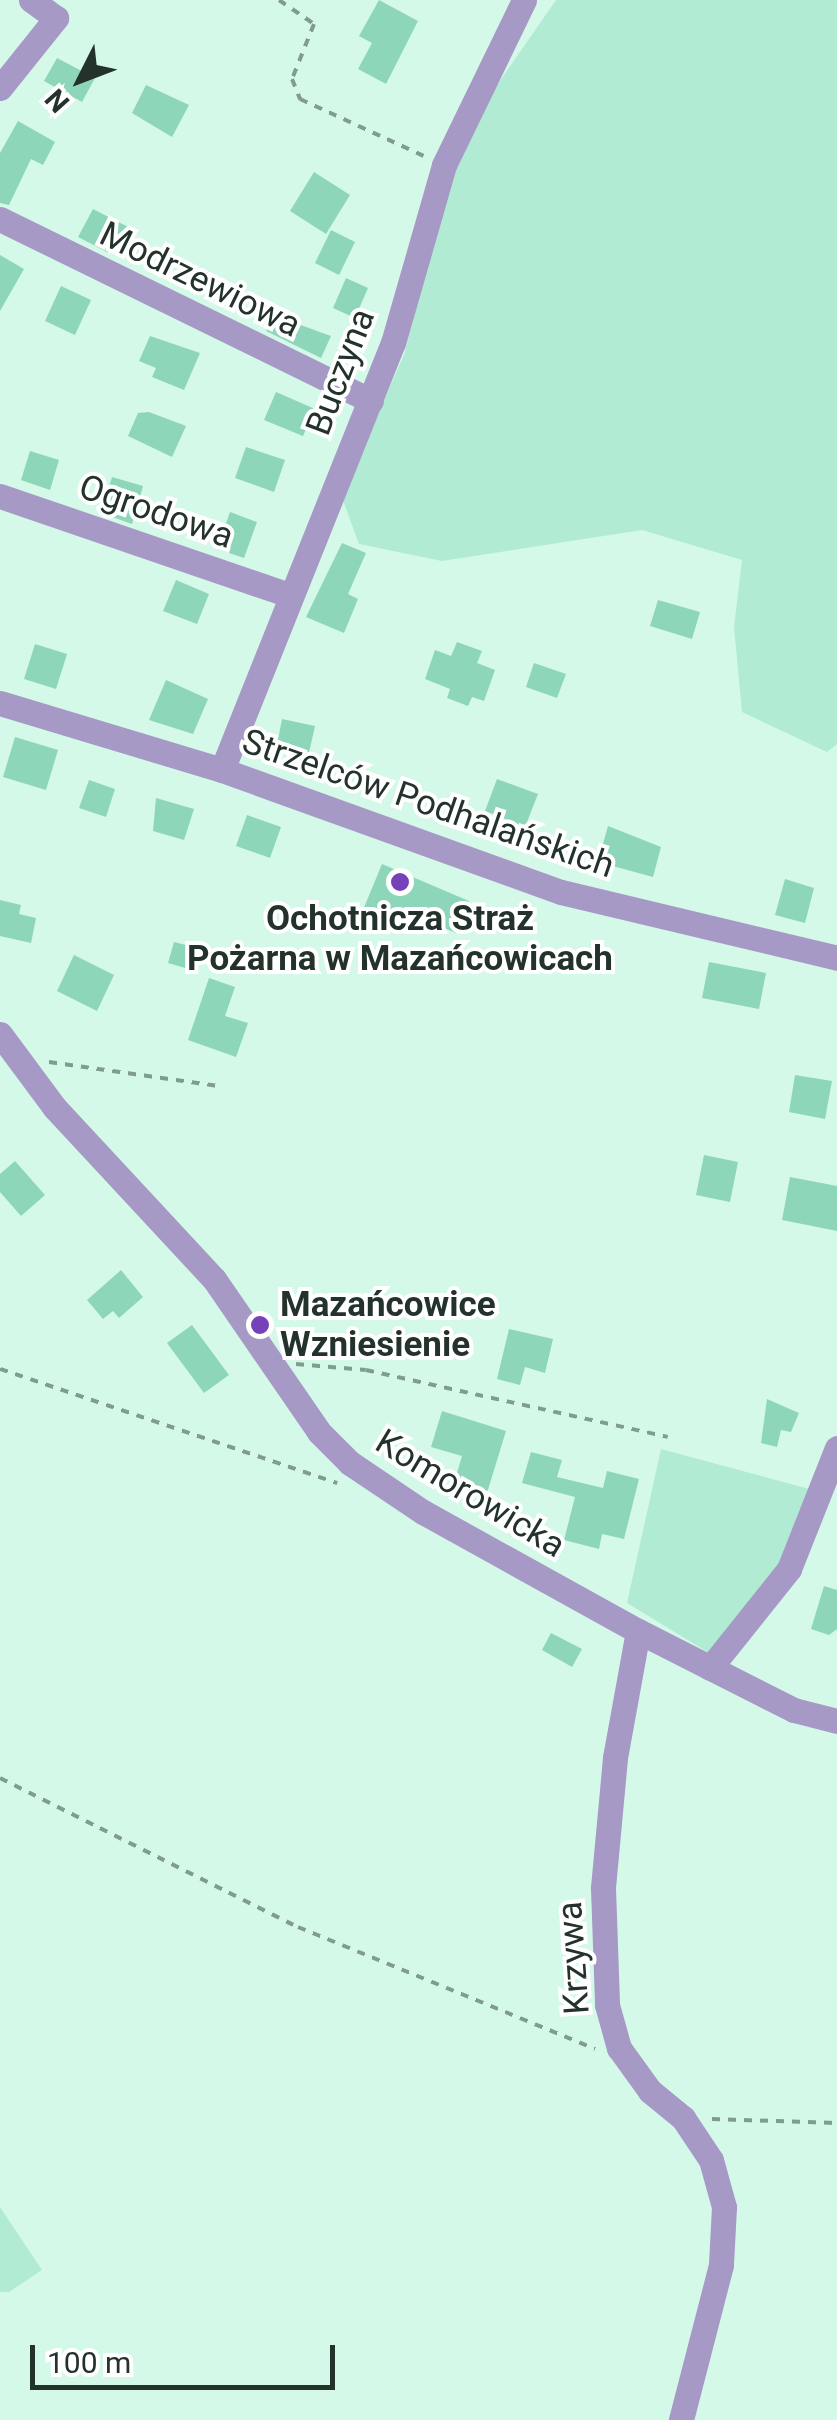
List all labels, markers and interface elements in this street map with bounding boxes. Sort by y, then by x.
north arrow [30,30,130,130]
text: N [38,82,76,119]
street label: Modrzewiowa [93,213,307,347]
street label: Buczyna [298,303,384,441]
street label: Ogrodowa [73,466,239,558]
street label: Strzelców Podhalańskich [237,721,619,887]
marker: Ochotnicza Straż Pożarna w Mazańcowicach [389,871,411,893]
place label: Ochotnicza Straż Pożarna w Mazańcowicach [187,898,613,980]
place label: Mazańcowice Wzniesienie [280,1284,496,1366]
marker: Mazańcowice Wzniesienie [249,1314,271,1336]
street label: Komorowicka [368,1421,572,1567]
street label: Krzywa [549,1900,599,2016]
scale bar [35,2325,340,2387]
text: 100 m [47,2345,131,2380]

